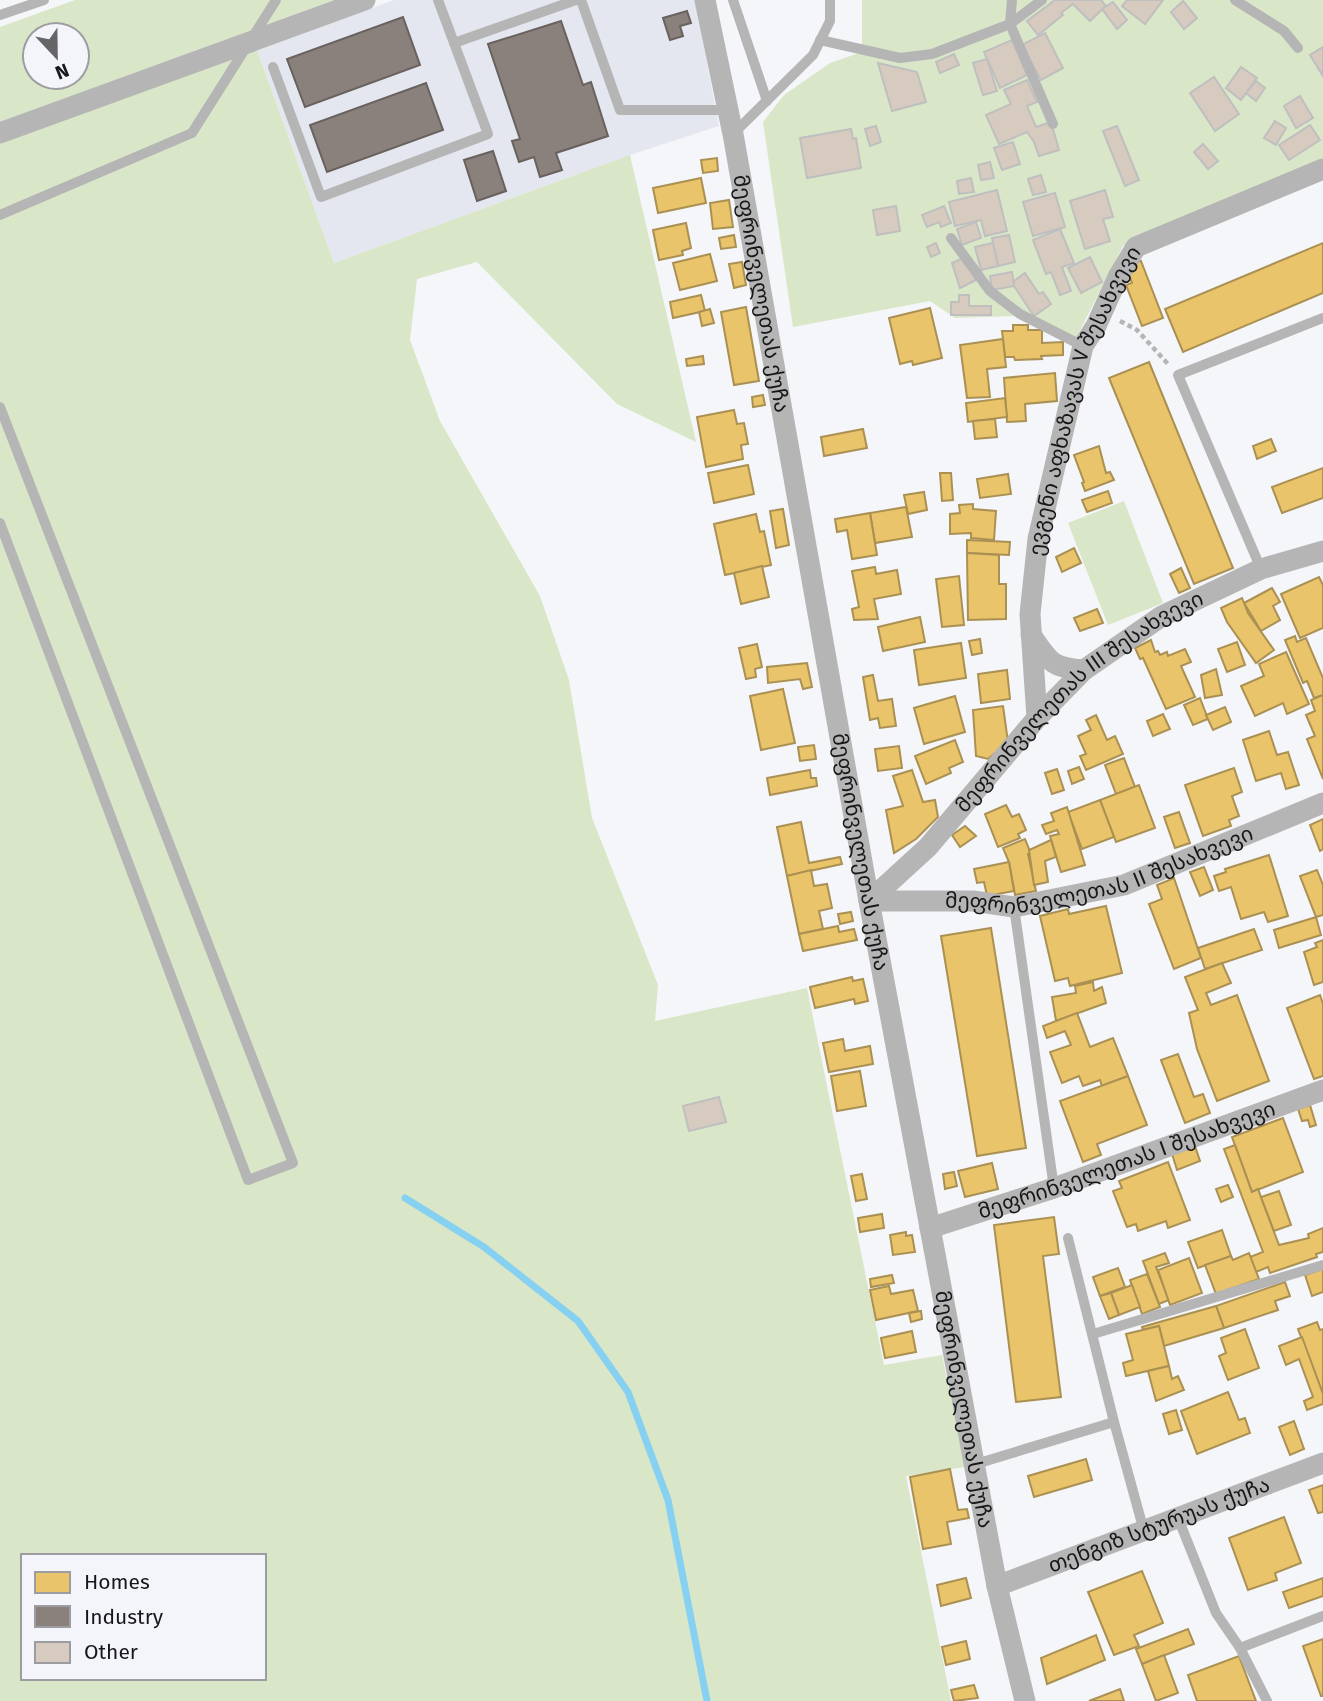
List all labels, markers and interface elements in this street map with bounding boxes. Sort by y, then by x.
north arrow [21,21,91,91]
text: N [52,58,72,84]
street label: მეფრინველეთას ქუჩა [727,173,795,415]
street label: ევგენი აფხაზავას V შესახვევი [1023,241,1146,557]
street label: მეფრინველეთას III შესახვევი [950,585,1207,818]
street label: მეფრინველეთას ქუჩა [826,731,895,973]
street label: მეფრინველეთას II შესახვევი [945,820,1257,920]
street label: მეფრინველეთას I შესახვევი [975,1096,1279,1225]
street label: მეფრინველეთას ქუჩა [929,1288,999,1530]
street label: თენგიზ სტურუას ქუჩა [1044,1471,1273,1579]
legend [21,1554,266,1680]
text: Homes [84,1569,150,1595]
text: Industry [84,1604,164,1630]
text: Other [84,1639,138,1665]

